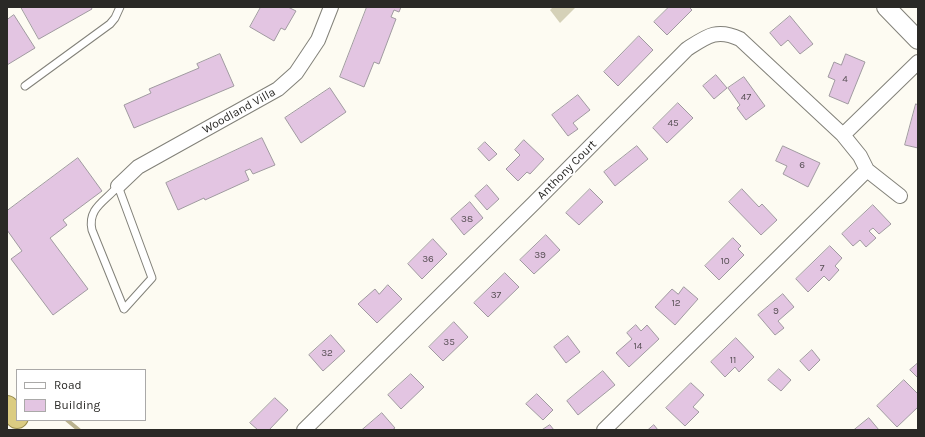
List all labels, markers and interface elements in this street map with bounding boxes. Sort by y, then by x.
house number: 4 [842,73,848,85]
street label: Woodland Villa [200,85,278,137]
house number: 47 [741,91,751,103]
house number: 45 [667,117,679,129]
street label: Anthony Court [534,137,600,203]
house number: 6 [799,159,805,171]
house number: 38 [461,213,473,225]
house number: 39 [534,249,546,261]
house number: 36 [422,253,434,265]
house number: 10 [720,255,730,267]
house number: 7 [820,262,824,274]
house number: 37 [491,289,501,301]
house number: 12 [671,297,681,309]
house number: 9 [773,305,779,317]
house number: 35 [443,336,455,348]
house number: 14 [634,340,642,352]
house number: 32 [321,347,333,359]
house number: 11 [730,354,736,366]
legend [16,369,146,421]
text: Road [54,378,82,392]
text: Building [54,398,100,412]

